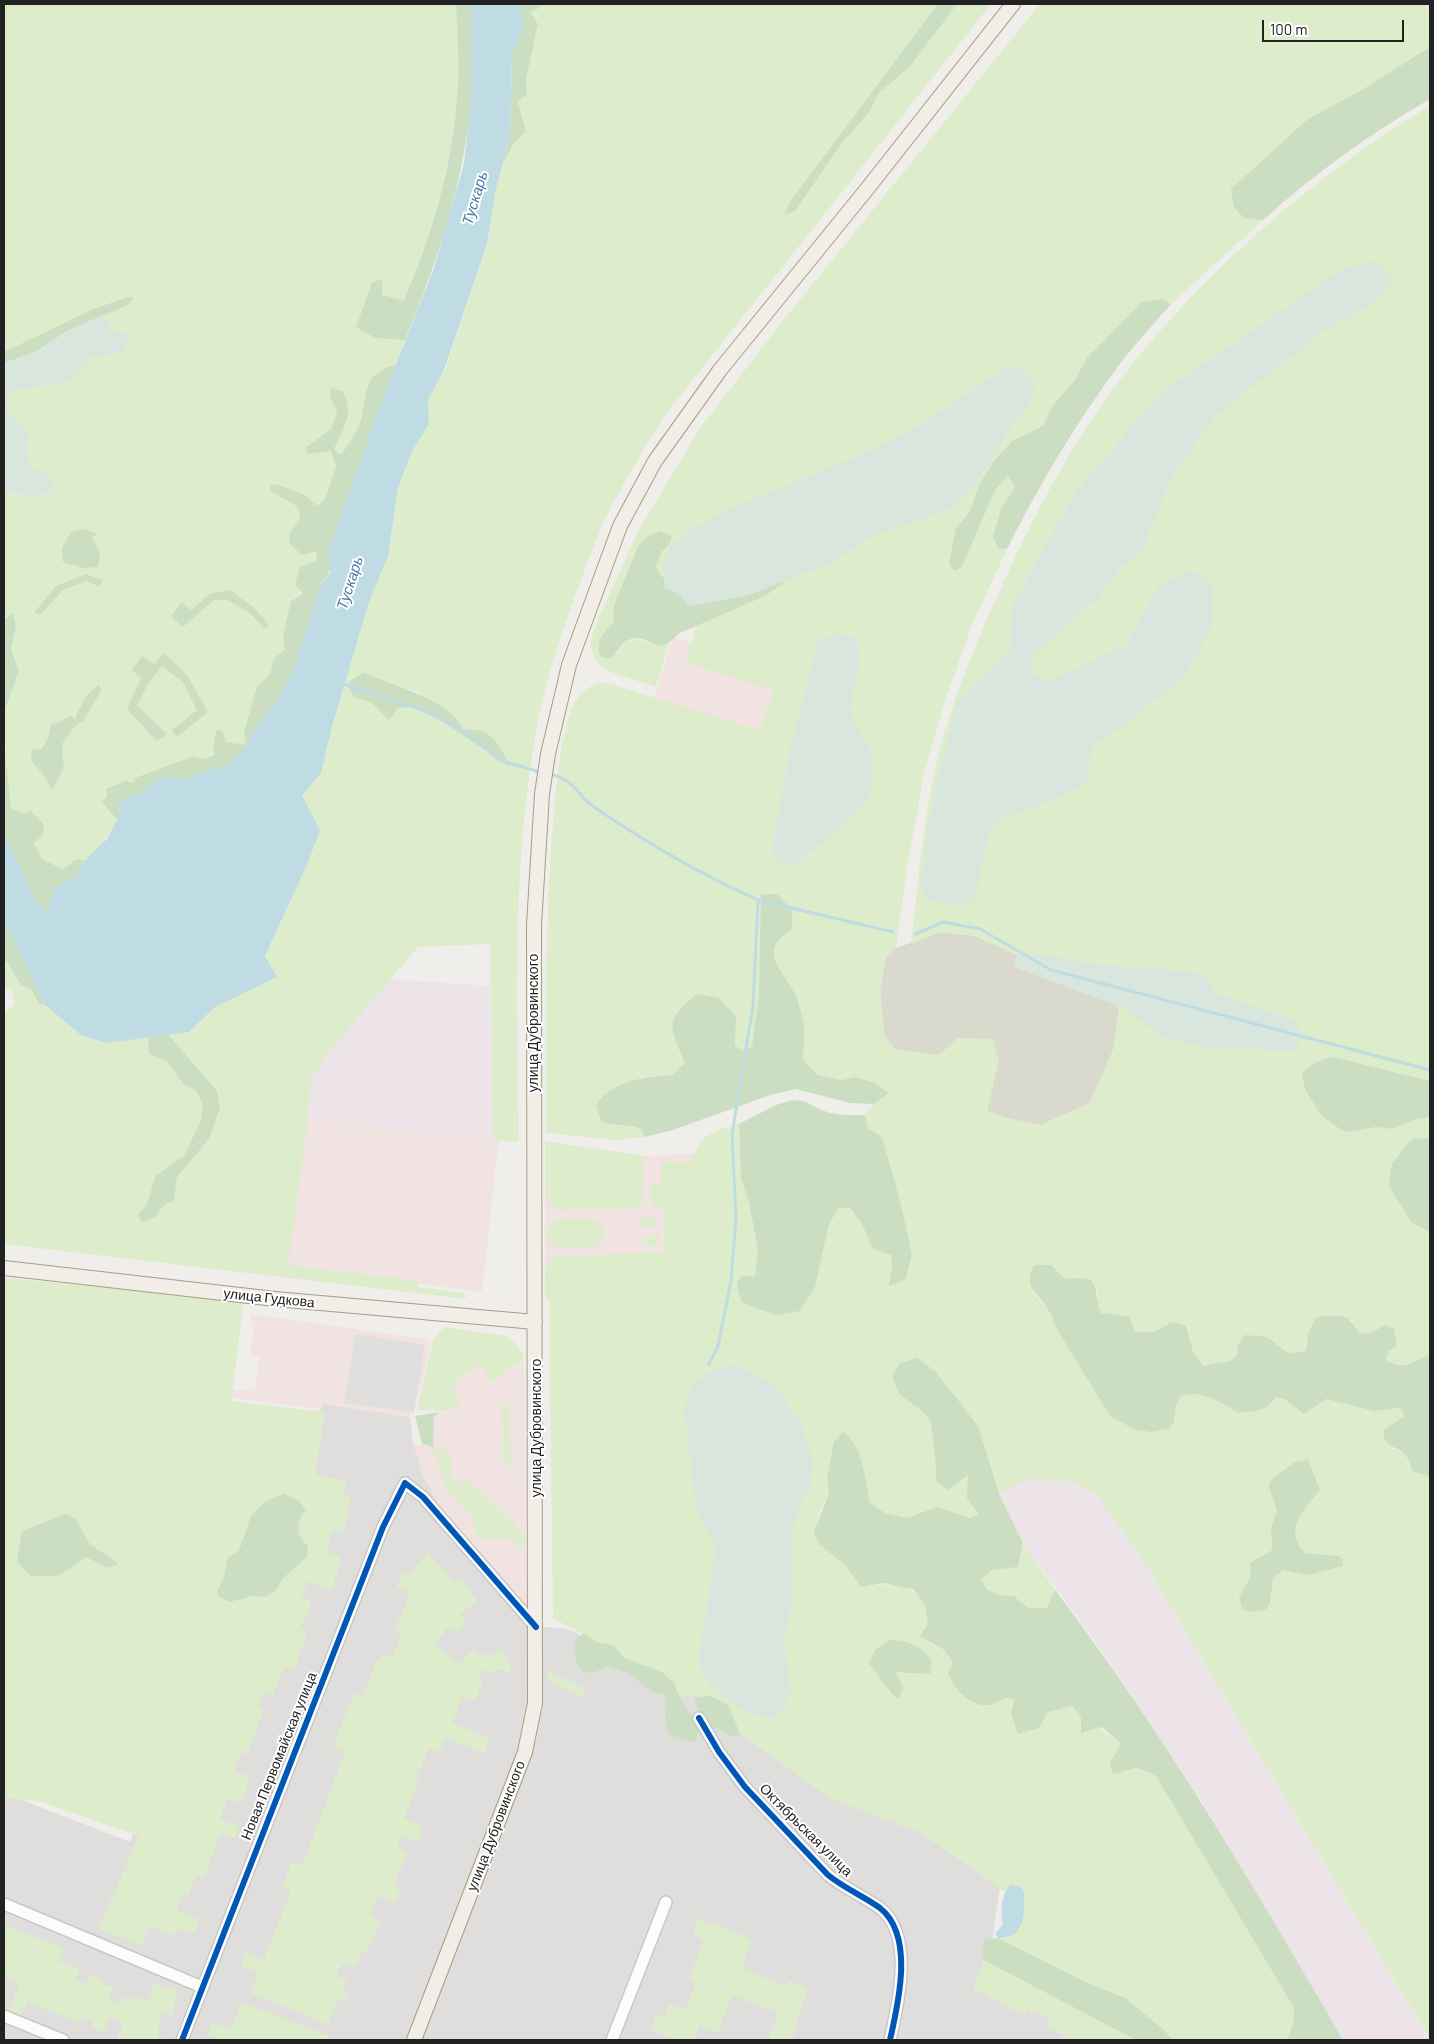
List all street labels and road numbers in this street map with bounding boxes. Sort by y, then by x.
street label: улица Дубровинского [525,954,541,1092]
street label: улица Гудкова [222,1285,316,1311]
street label: улица Дубровинского [528,1359,544,1497]
street label: Новая Первомайская улица [238,1670,320,1842]
street label: улица Дубровинского [463,1758,529,1894]
street label: Октябрьская улица [756,1780,856,1880]

